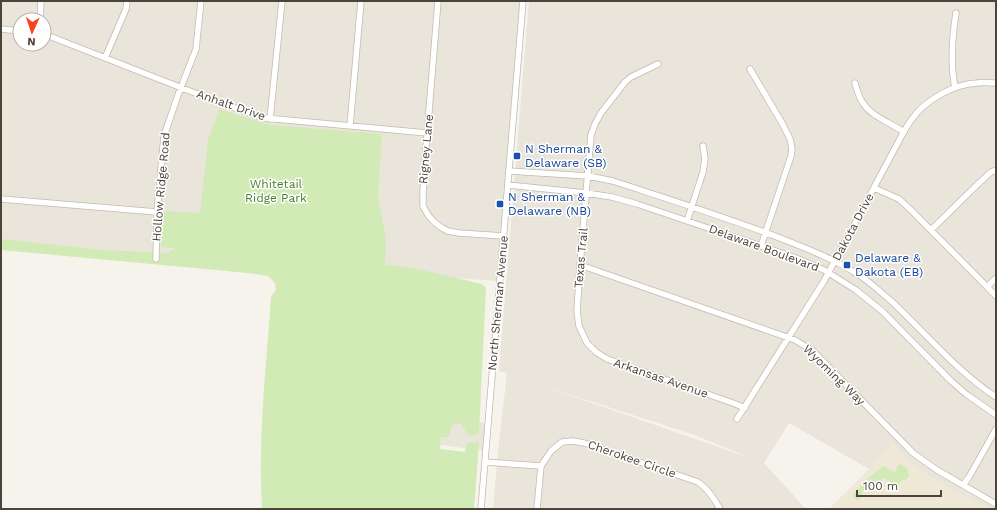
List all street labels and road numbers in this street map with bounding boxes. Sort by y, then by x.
street label: Anhalt Drive [195,87,267,123]
street label: Rigney Lane [416,114,436,184]
street label: Hollow Ridge Road [149,132,173,242]
street label: Dakota Drive [829,191,877,263]
street label: Delaware Boulevard [707,222,821,274]
street label: Texas Trail [571,227,591,289]
street label: North Sherman Avenue [485,235,511,371]
street label: Wyoming Way [800,342,869,409]
street label: Arkansas Avenue [612,355,710,401]
street label: Cherokee Circle [586,437,678,481]

